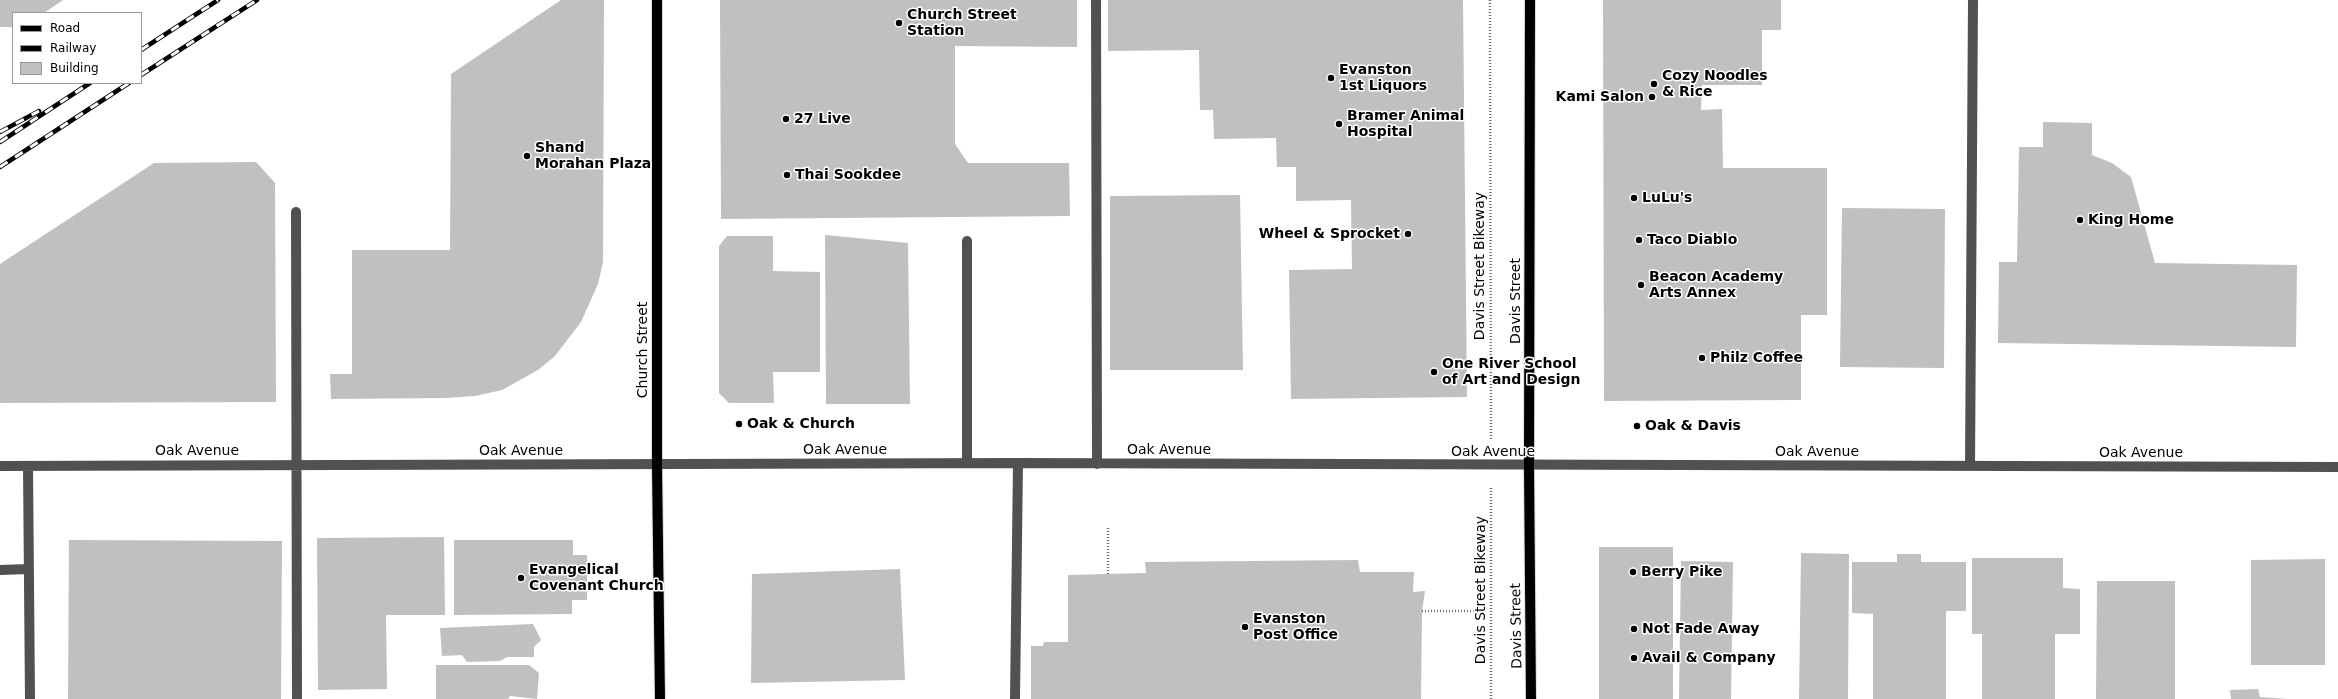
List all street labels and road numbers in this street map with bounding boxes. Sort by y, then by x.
street label: Davis Street Bikeway [1472,192,1488,340]
street label: Davis Street [1508,258,1524,344]
street label: Church Street [635,302,651,398]
street label: Oak Avenue [803,442,887,458]
street label: Oak Avenue [1127,442,1211,458]
street label: Oak Avenue [155,443,239,459]
street label: Oak Avenue [479,443,563,459]
street label: Oak Avenue [1451,444,1535,460]
street label: Oak Avenue [1775,444,1859,460]
street label: Oak Avenue [2099,445,2183,461]
street label: Davis Street Bikeway [1473,516,1489,664]
street label: Davis Street [1508,583,1526,669]

